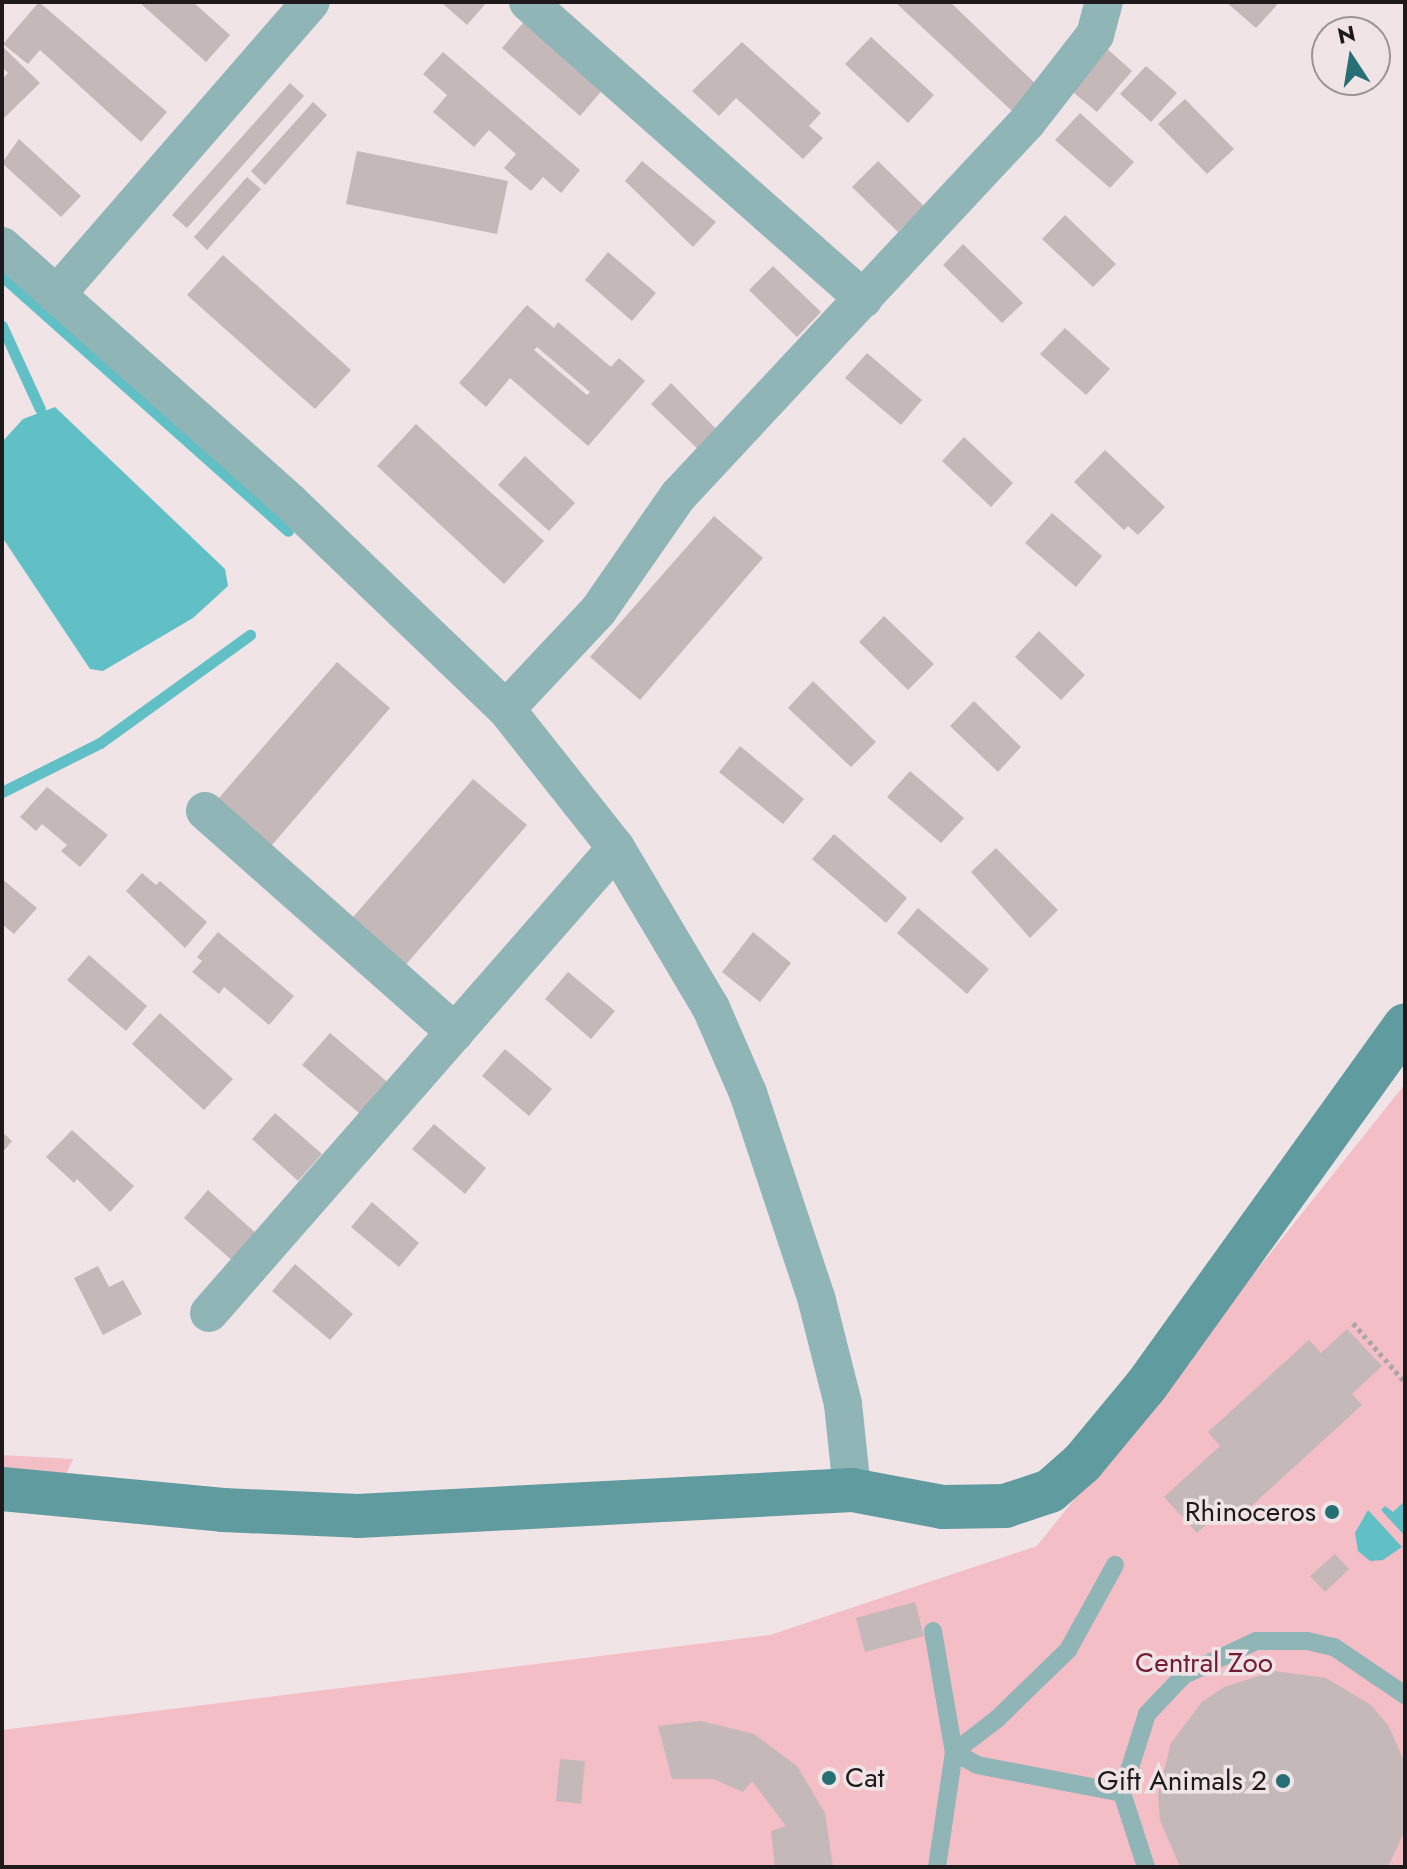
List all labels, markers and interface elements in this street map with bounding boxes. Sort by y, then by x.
north arrow [1311,16,1391,96]
text: N [1335,17,1358,52]
place label: Rhinoceros [1185,1495,1316,1529]
marker: Rhinoceros [1323,1503,1341,1521]
park label: Central Zoo [1135,1646,1273,1680]
place label: Cat [845,1761,884,1795]
place label: Gift Animals 2 [1097,1764,1267,1798]
marker: Cat [820,1769,838,1787]
marker: Gift Animals 2 [1274,1772,1292,1790]

